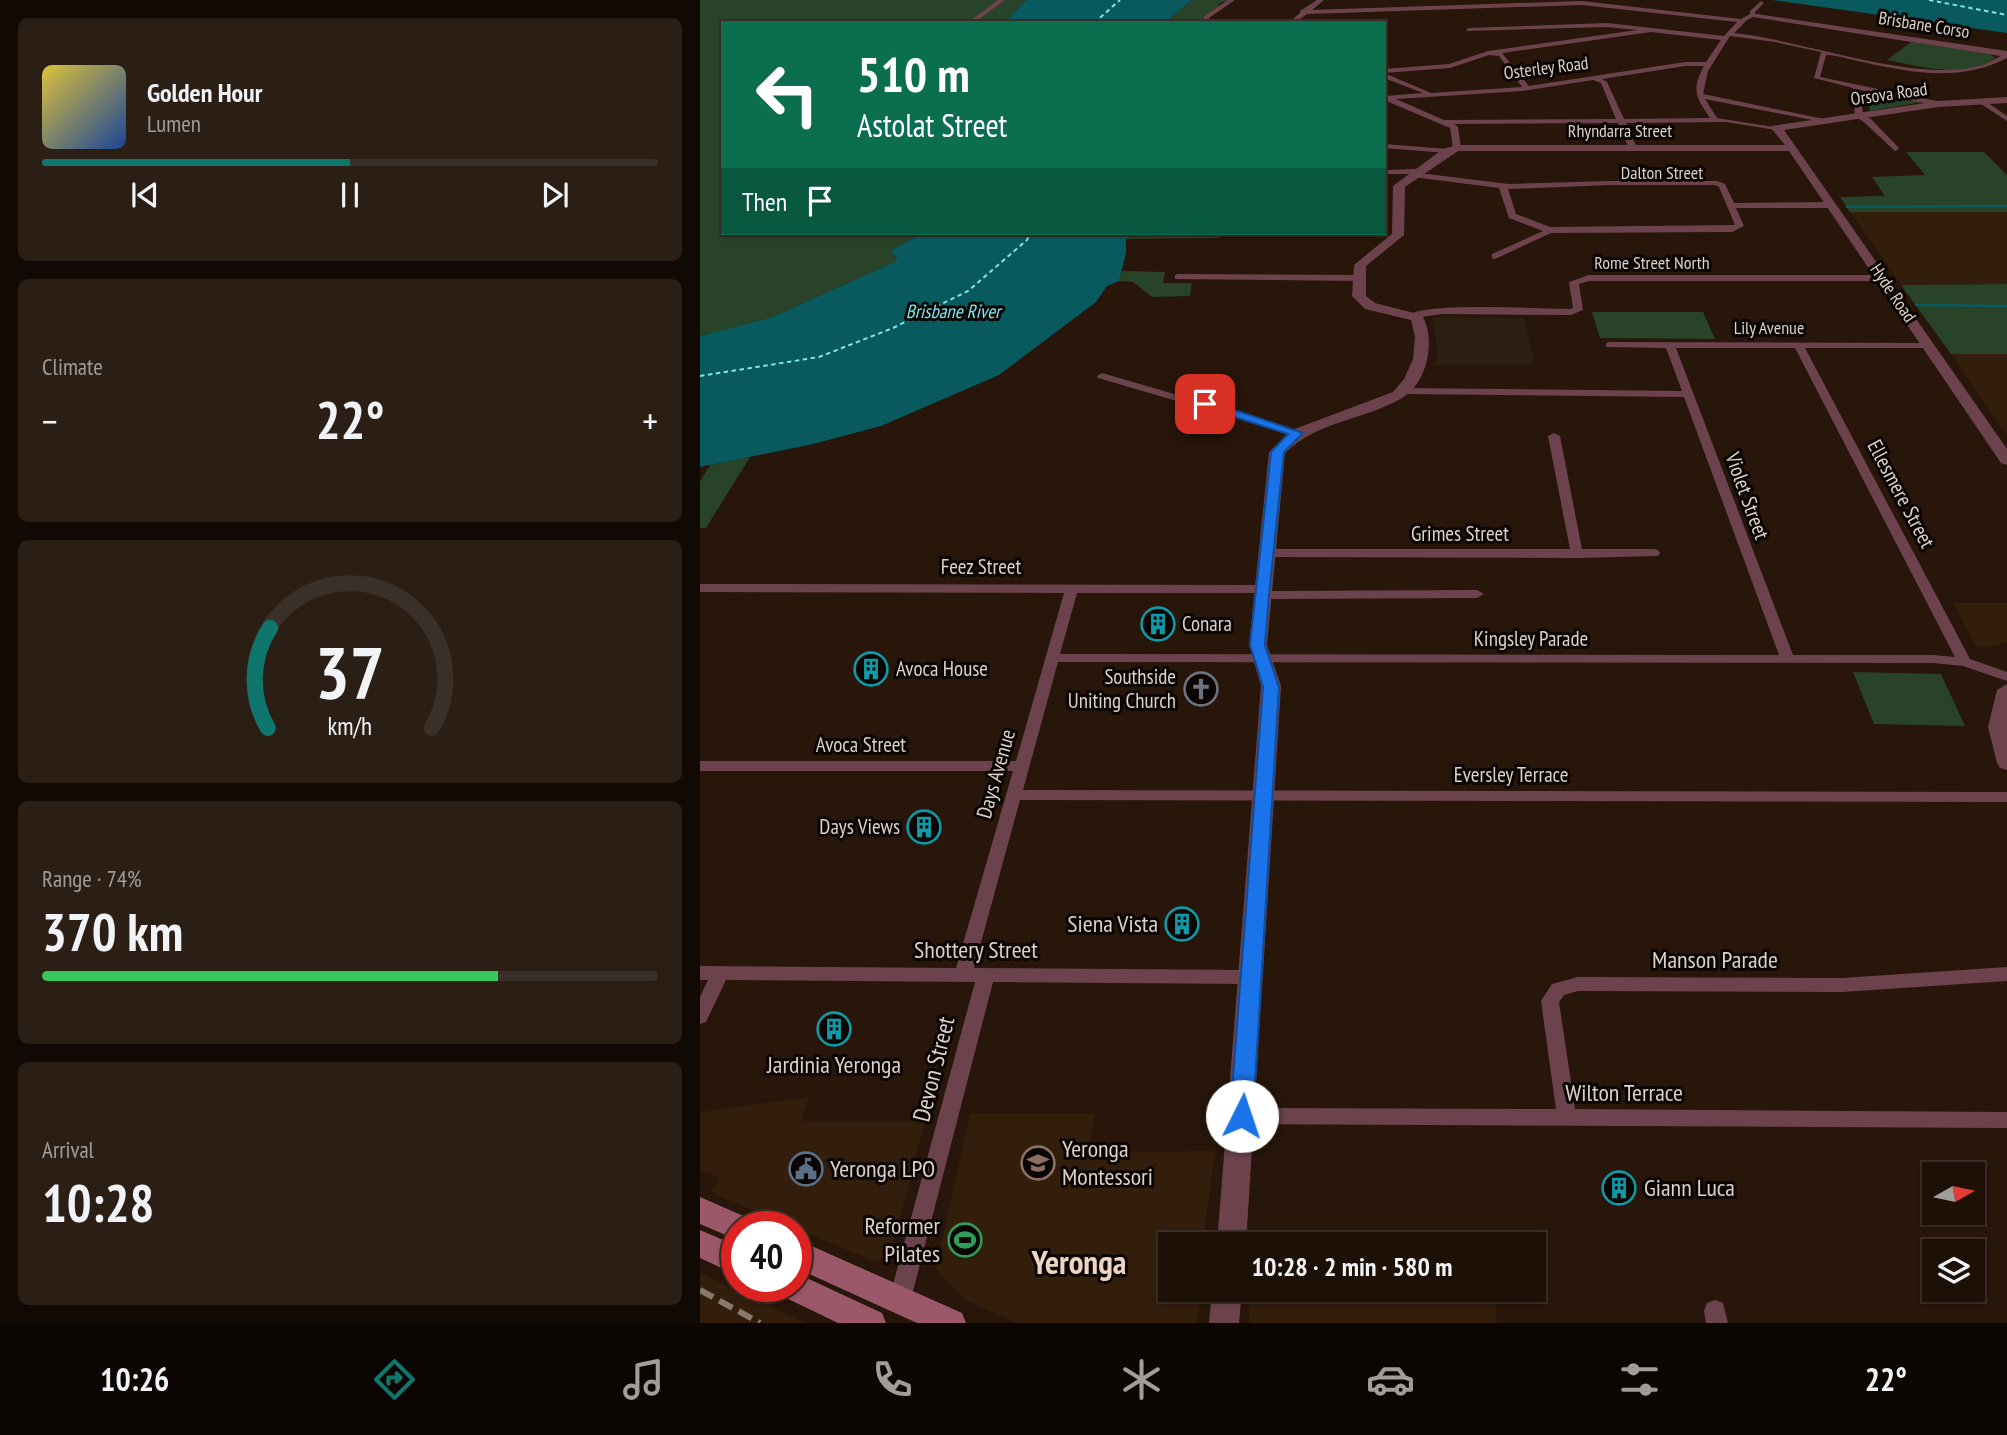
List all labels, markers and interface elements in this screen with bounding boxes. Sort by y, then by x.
street label: Brisbane Corso [1877,6,1971,43]
text: 510 m [857,42,970,106]
icon: left [742,49,833,140]
street label: Osterley Road [1502,51,1590,84]
text: Golden Hour [147,76,262,109]
street label: Orsova Road [1849,77,1929,110]
text: Astolat Street [857,104,1007,146]
text: Lumen [147,109,201,138]
street label: Rhyndarra Street [1568,119,1672,142]
street label: Dalton Street [1621,161,1703,184]
icon: previous [126,176,164,214]
icon: pause [331,176,369,214]
icon: next [536,176,574,214]
icon: arrive [801,182,839,220]
text: Then [742,185,787,218]
street label: Rome Street North [1594,251,1710,274]
street label: Hyde Road [1865,259,1921,327]
water label: Brisbane River [906,299,1003,323]
street label: Lily Avenue [1734,316,1804,339]
text: Climate [42,352,103,381]
pin [1175,374,1235,434]
icon: arrive [1186,385,1224,423]
text: 22° [316,386,384,453]
text: − [42,396,58,445]
text: + [642,396,658,445]
street label: Ellesmere Street [1862,435,1941,553]
street label: Violet Street [1719,448,1776,543]
street label: Grimes Street [1411,520,1509,547]
street label: Feez Street [941,553,1022,580]
building icon: Conara [1139,605,1177,643]
place label: Conara [1182,610,1232,637]
text: 37 [315,624,385,718]
street label: Kingsley Parade [1474,625,1588,652]
building icon: Avoca House [852,650,890,688]
place label: Avoca House [896,655,988,682]
place label: Southside Uniting Church [1068,663,1176,714]
church icon: Southside Uniting Church [1182,670,1220,708]
text: km/h [328,709,372,741]
street label: Days Avenue [970,726,1021,822]
street label: Avoca Street [816,731,906,758]
street label: Eversley Terrace [1454,761,1568,788]
building icon: Days Views [905,808,943,846]
place label: Days Views [819,813,900,840]
text: Range · 74% [42,864,142,893]
text: 370 km [42,898,183,965]
building icon: Siena Vista [1163,905,1201,943]
place label: Siena Vista [1067,908,1158,939]
street label: Shottery Street [914,934,1038,965]
street label: Manson Parade [1652,944,1778,975]
building icon: Jardinia Yeronga [815,1010,853,1048]
street label: Devon Street [906,1013,962,1125]
place label: Jardinia Yeronga [766,1049,901,1080]
street label: Wilton Terrace [1565,1077,1683,1108]
position arrow [1205,1079,1279,1153]
place label: Yeronga Montessori [1062,1133,1153,1192]
text: Arrival [42,1135,94,1164]
school or university icon: Yeronga Montessori [1019,1144,1057,1182]
public building icon: Yeronga LPO [787,1150,825,1188]
place label: Yeronga LPO [830,1153,935,1184]
north arrow [1922,1162,1984,1225]
map controls [1922,1162,1985,1302]
text: 10:28 [42,1169,154,1236]
building icon: Giann Luca [1600,1169,1638,1207]
place label: Giann Luca [1644,1172,1735,1203]
place label: Reformer Pilates [864,1210,940,1269]
speed limit sign: 40 [721,1211,812,1302]
sports icon: Reformer Pilates [946,1221,984,1259]
button: layers [1922,1239,1985,1302]
district label: Yeronga [1031,1240,1126,1283]
text: 10:28 · 2 min · 580 m [1252,1250,1452,1283]
icon: directions [370,1355,419,1404]
icon: music [619,1355,668,1404]
icon: phone [868,1355,917,1404]
icon: climate [1117,1355,1166,1404]
icon: car [1366,1355,1415,1404]
icon: filters [1615,1355,1664,1404]
text: 10:26 [100,1358,169,1400]
text: 22° [1865,1358,1907,1400]

